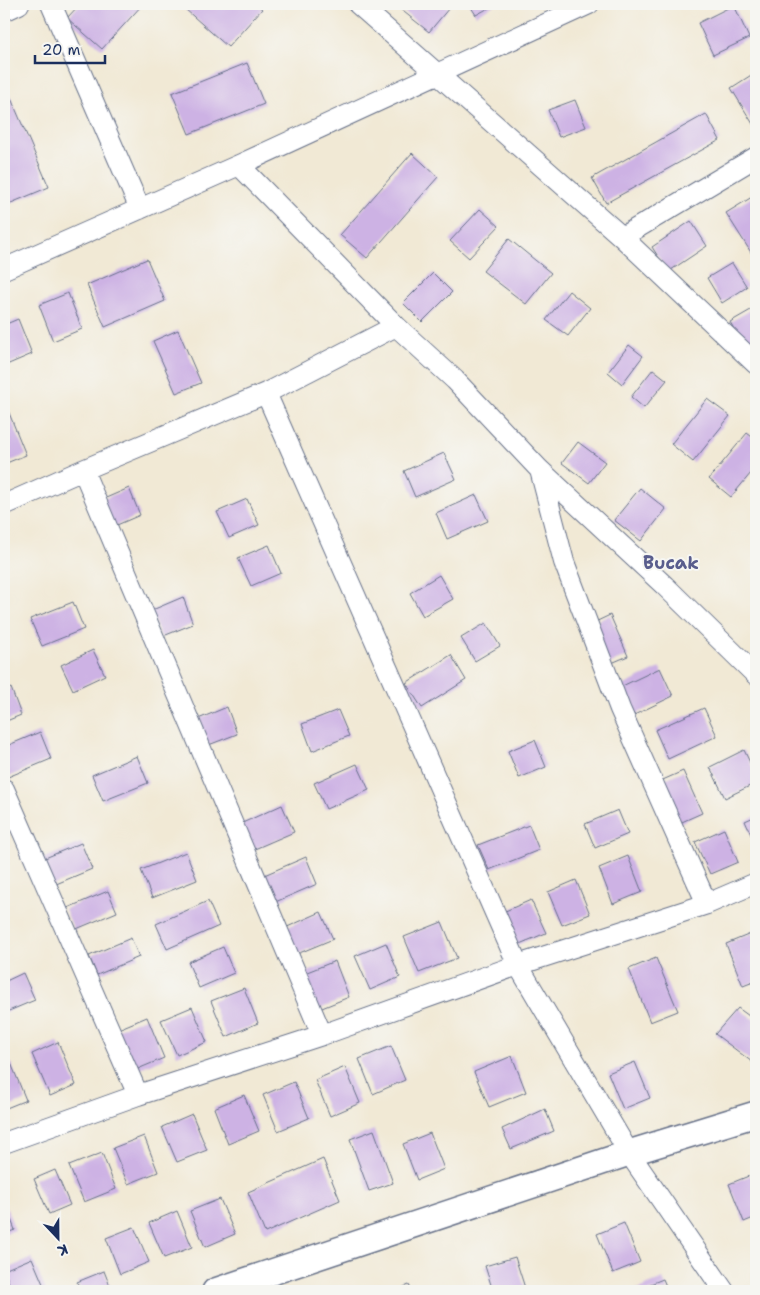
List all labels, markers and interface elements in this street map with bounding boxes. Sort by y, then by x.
scale bar [35,32,105,64]
text: 20 m [42,40,81,60]
district label: Bucak [643,551,699,575]
north arrow [32,1212,82,1262]
text: K [55,1240,71,1260]

